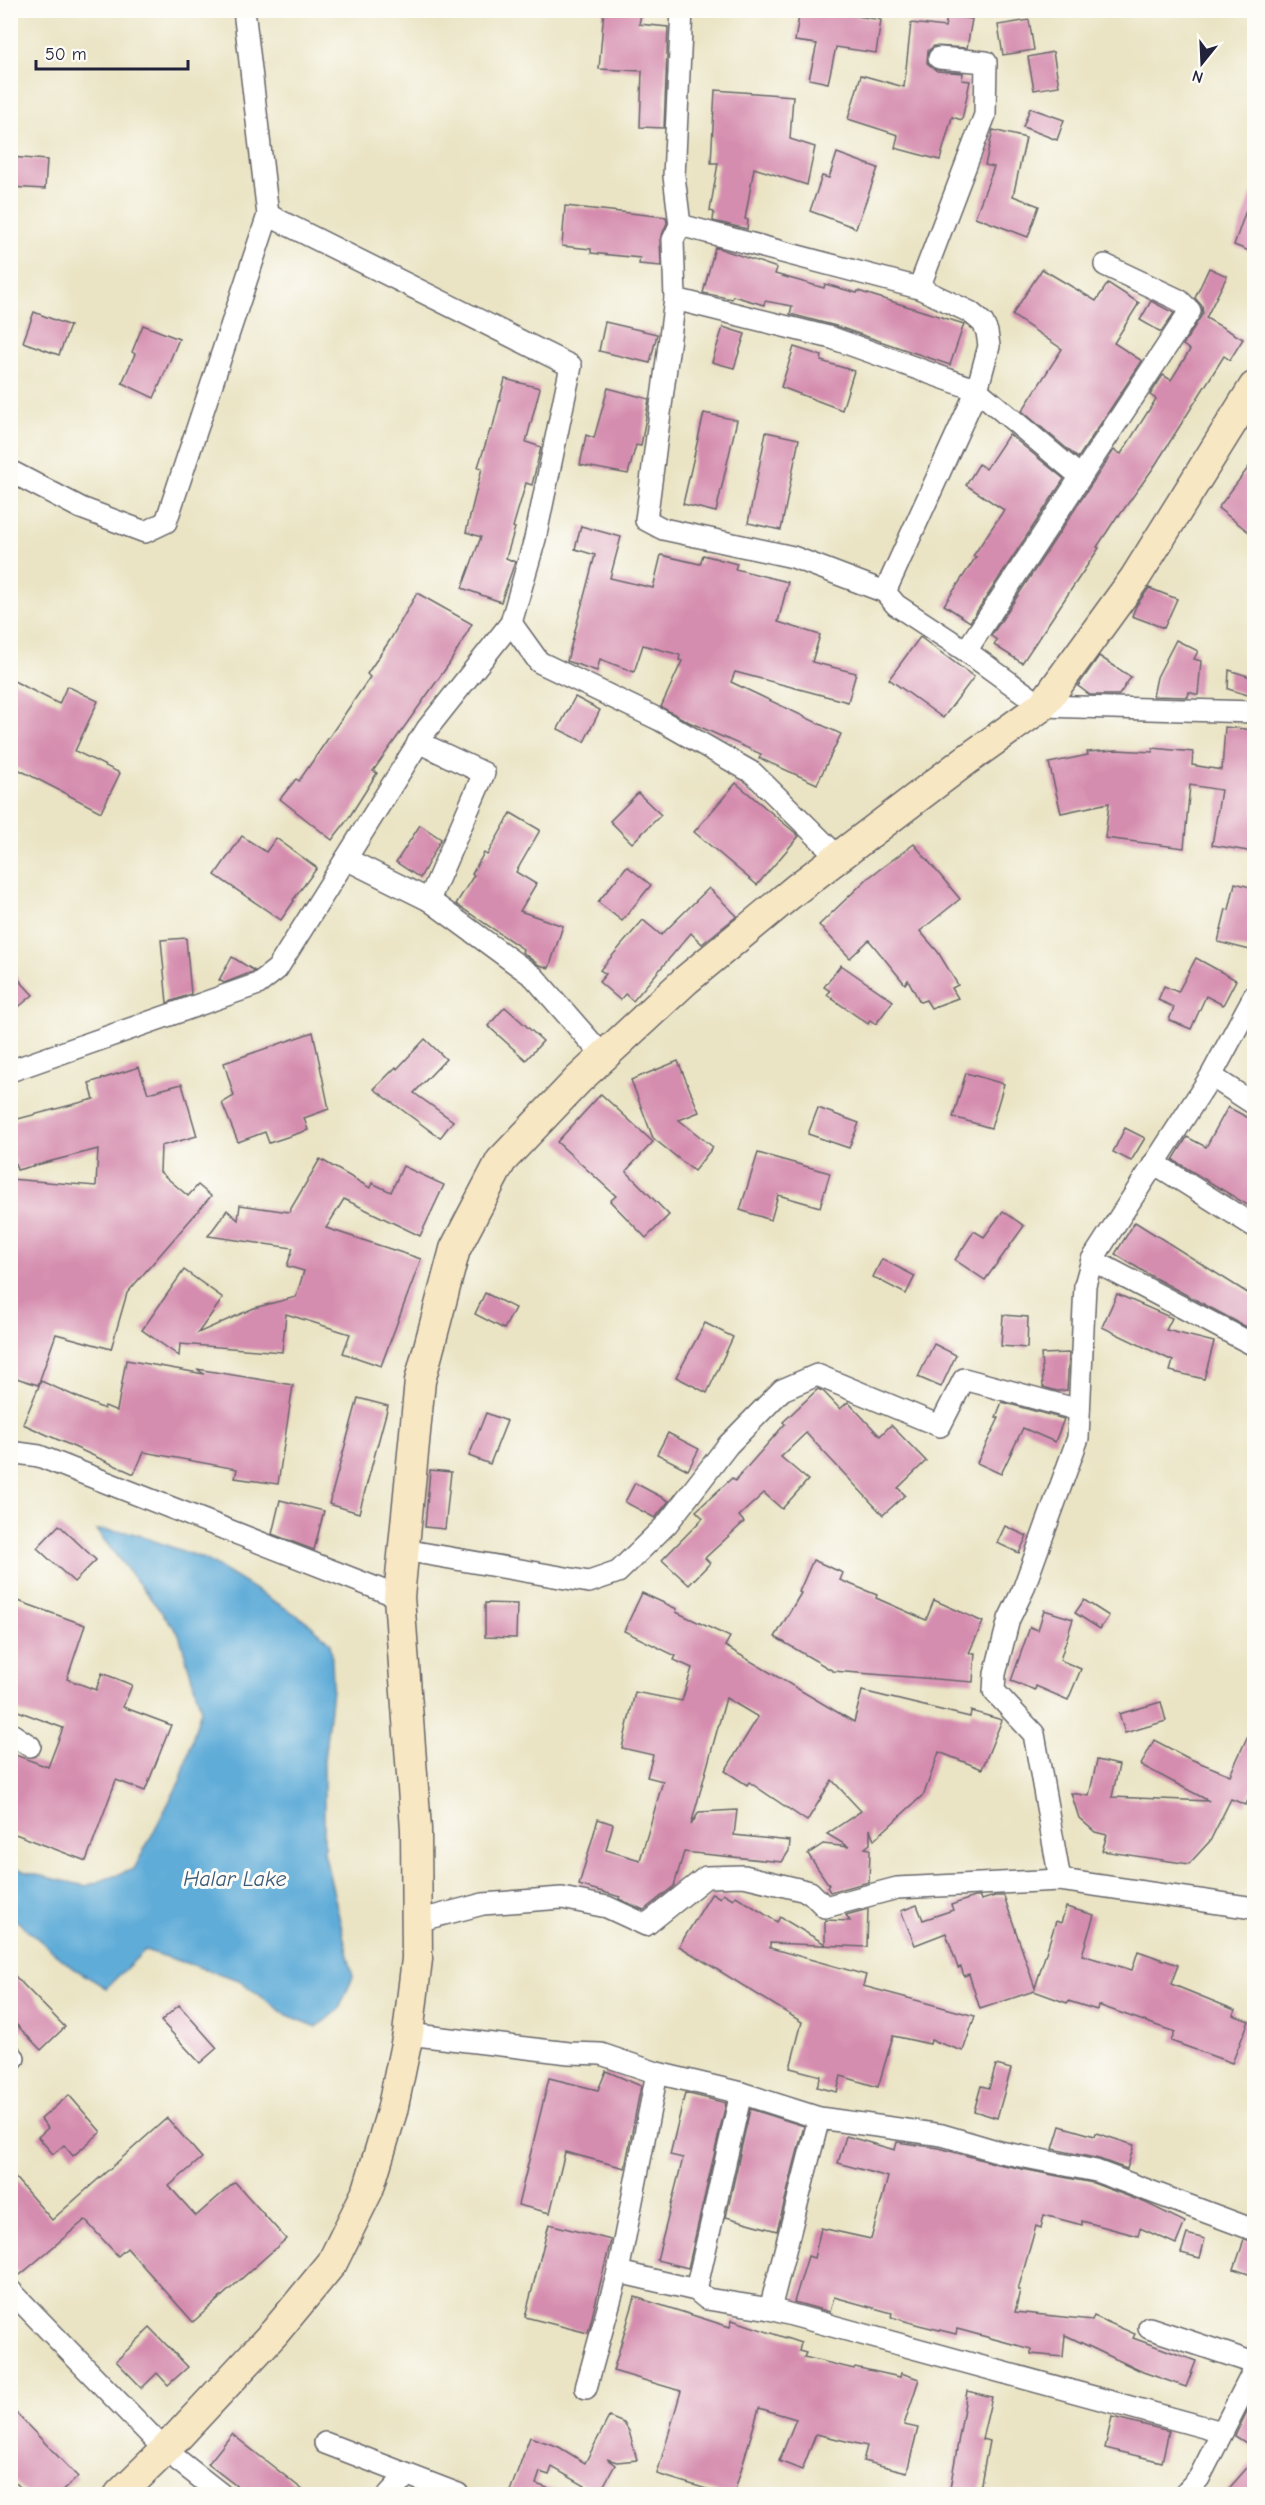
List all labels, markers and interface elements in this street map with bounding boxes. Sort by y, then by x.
scale bar [36,33,188,71]
north arrow [1172,33,1232,93]
text: 50 m [45,44,87,65]
text: N [1190,66,1205,86]
water label: Halar Lake [183,1866,287,1892]

